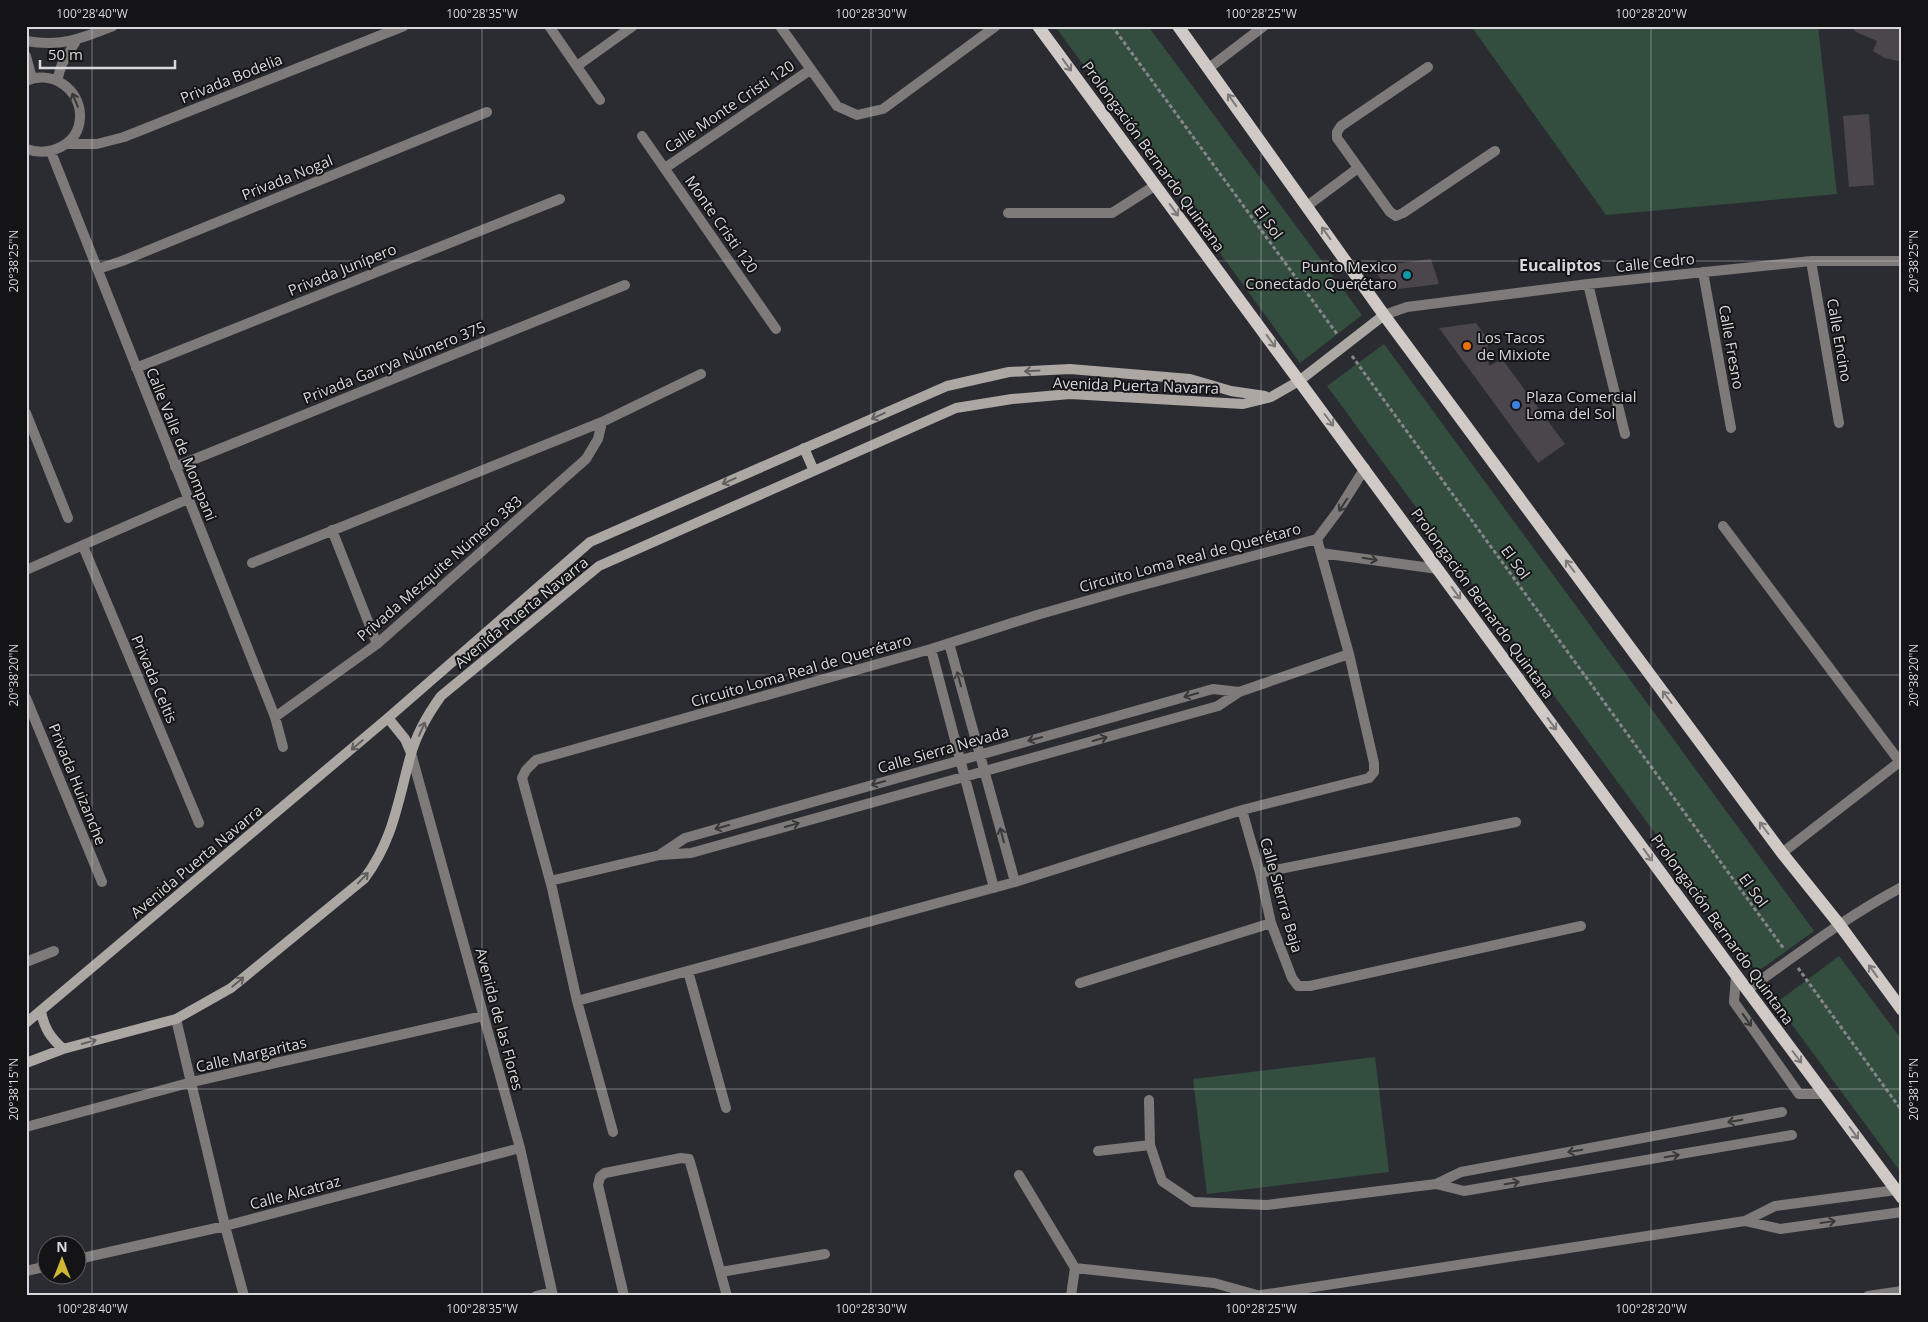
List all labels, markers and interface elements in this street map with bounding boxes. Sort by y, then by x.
text: 100°28'40"W [56,5,128,22]
text: 100°28'35"W [446,5,518,22]
text: 100°28'30"W [835,5,907,22]
text: 100°28'25"W [1225,5,1297,22]
text: 100°28'20"W [1615,5,1687,22]
scale bar [40,38,175,70]
text: 50 m [48,44,83,64]
street label: Privada Bodelia [177,48,285,108]
street label: Calle Monte Cristi 120 [660,55,798,157]
street label: Prolongación Bernardo Quintana [1078,57,1230,255]
one-way arrow [1062,58,1073,71]
one-way arrow [70,93,80,108]
one-way arrow [1227,93,1237,107]
street label: Privada Nogal [238,150,336,204]
street label: Monte Cristi 120 [681,171,763,277]
street label: El Sol [1250,201,1288,243]
one-way arrow [1169,203,1180,216]
one-way arrow [1321,226,1331,240]
text: 20°38'25"N [5,230,22,292]
text: 20°38'25"N [1905,230,1922,292]
street label: Privada Junípero [285,238,399,300]
street label: Calle Cedro [1614,248,1696,276]
district label: Eucaliptos [1519,254,1601,276]
place label: Punto Mexico Conectado Querétaro [1245,256,1397,293]
marker: Punto Mexico Conectado Querétaro [1401,269,1413,281]
street label: Calle Encino [1823,297,1857,383]
street label: Calle Fresno [1715,303,1749,391]
street label: Privada Garrya Número 375 [300,316,488,408]
place label: Los Tacos de Mixiote [1477,327,1550,364]
one-way arrow [1265,334,1276,347]
marker: Los Tacos de Mixiote [1461,340,1473,352]
street label: Calle Valle de Mompani [142,365,222,523]
one-way arrow [1025,366,1041,376]
street label: Avenida Puerta Navarra [1053,372,1219,398]
place label: Plaza Comercial Loma del Sol [1526,386,1636,423]
marker: Plaza Comercial Loma del Sol [1510,399,1522,411]
one-way arrow [871,411,886,421]
one-way arrow [1323,413,1334,426]
one-way arrow [722,477,737,487]
street label: Privada Mezquite Número 383 [352,491,526,645]
one-way arrow [1337,497,1347,511]
street label: Prolongación Bernardo Quintana [1407,504,1559,702]
street label: Circuito Loma Real de Querétaro [1077,518,1303,596]
street label: El Sol [1497,541,1535,583]
street label: Avenida Puerta Navarra [450,552,592,672]
one-way arrow [1361,555,1377,565]
one-way arrow [1565,560,1576,574]
one-way arrow [1451,586,1461,600]
street label: Circuito Loma Real de Querétaro [688,629,914,711]
street label: Privada Celtis [127,632,183,726]
text: 20°38'20"N [5,644,22,706]
text: 20°38'20"N [1905,644,1922,706]
one-way arrow [953,671,963,687]
one-way arrow [1662,690,1672,704]
one-way arrow [1184,691,1200,700]
one-way arrow [1547,717,1557,731]
street label: Privada Huizanche [44,720,112,848]
street label: Calle Sierra Nevada [875,721,1011,777]
one-way arrow [417,722,427,737]
one-way arrow [1027,734,1043,744]
one-way arrow [1092,734,1108,744]
one-way arrow [351,739,364,750]
one-way arrow [871,779,887,789]
street label: Avenida Puerta Navarra [126,800,266,922]
one-way arrow [784,820,800,830]
one-way arrow [1759,821,1769,835]
one-way arrow [714,823,730,833]
one-way arrow [997,828,1007,844]
street label: Prolongación Bernardo Quintana [1647,830,1799,1028]
street label: Calle Sierrra Baja [1256,835,1308,955]
one-way arrow [1643,848,1653,862]
street label: El Sol [1735,869,1773,911]
one-way arrow [357,872,369,884]
street label: Avenida de las Flores [471,946,529,1092]
one-way arrow [1868,964,1878,978]
one-way arrow [231,977,244,988]
one-way arrow [1742,1013,1752,1027]
street label: Calle Margaritas [194,1032,308,1076]
one-way arrow [80,1037,96,1046]
one-way arrow [1791,1050,1802,1063]
text: 20°38'15"N [5,1058,22,1120]
text: 20°38'15"N [1905,1058,1922,1120]
one-way arrow [1727,1117,1743,1127]
one-way arrow [1849,1126,1859,1140]
one-way arrow [1567,1146,1583,1156]
one-way arrow [1664,1150,1680,1160]
street label: Calle Alcatraz [247,1170,343,1214]
one-way arrow [1504,1178,1520,1188]
one-way arrow [1820,1217,1836,1227]
north arrow [38,1234,88,1284]
text: N [56,1237,68,1256]
text: 100°28'40"W [56,1300,128,1317]
text: 100°28'35"W [446,1300,518,1317]
text: 100°28'30"W [835,1300,907,1317]
text: 100°28'25"W [1225,1300,1297,1317]
text: 100°28'20"W [1615,1300,1687,1317]

